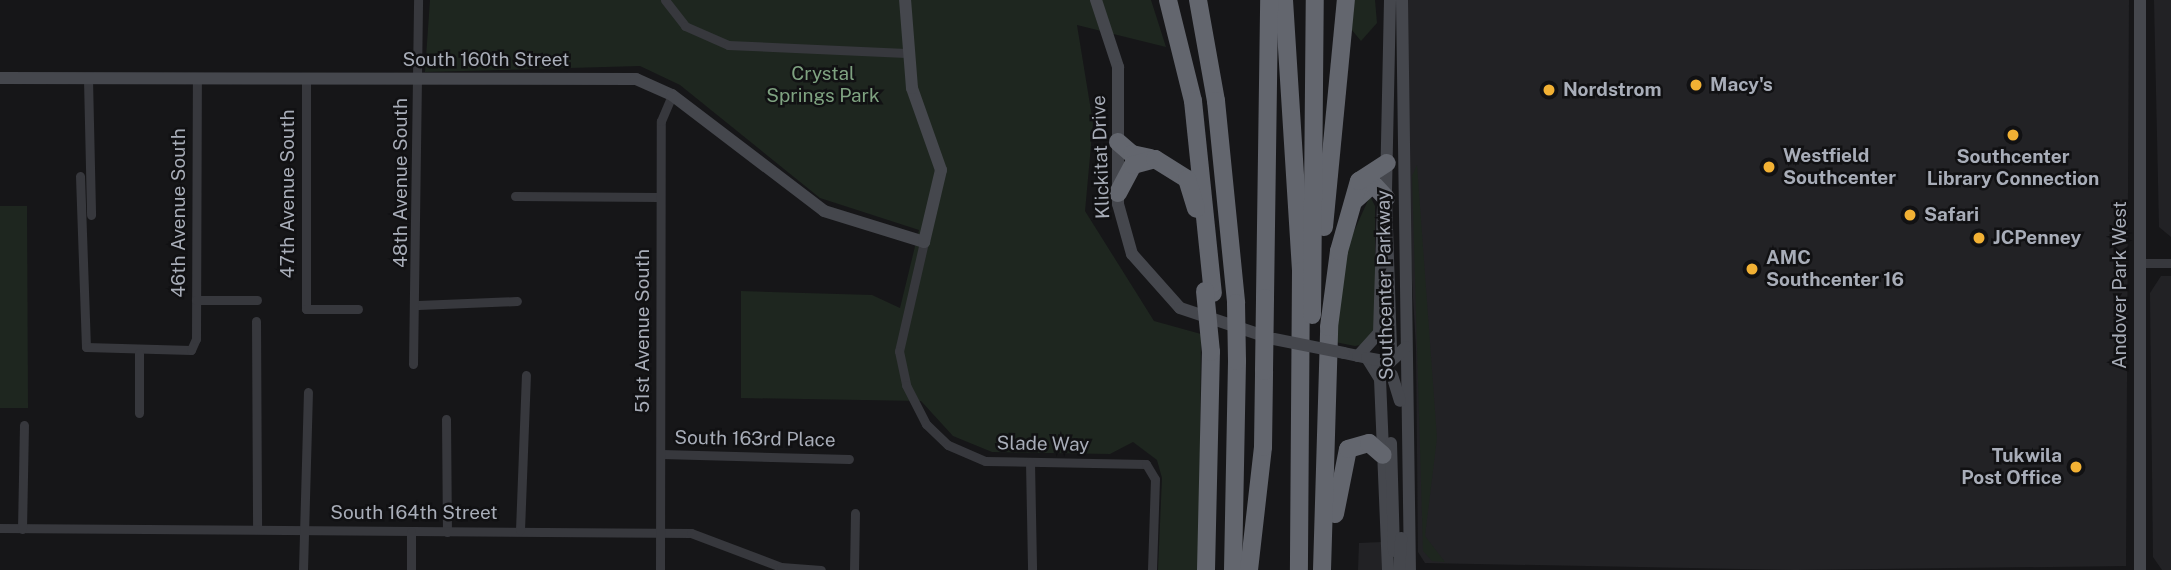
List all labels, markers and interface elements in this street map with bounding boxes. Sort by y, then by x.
street label: South 160th Street [403,49,569,71]
park label: Crystal Springs Park [766,63,880,107]
place label: Macy's [1710,74,1773,96]
marker: Macy's [1688,77,1704,93]
place label: Nordstrom [1563,79,1662,101]
marker: Nordstrom [1541,82,1557,98]
street label: Klickitat Drive [1087,95,1115,219]
street label: 48th Avenue South [390,98,412,268]
street label: 47th Avenue South [277,110,299,278]
marker: Southcenter Library Connection [2005,127,2021,143]
street label: 46th Avenue South [168,128,190,298]
place label: Westfield Southcenter [1783,145,1896,189]
place label: Southcenter Library Connection [1927,146,2099,190]
marker: Westfield Southcenter [1761,159,1777,175]
street label: Southcenter Parkway [1372,190,1398,380]
street label: Andover Park West [2109,201,2131,369]
place label: Safari [1924,204,1979,226]
marker: Safari [1902,207,1918,223]
place label: JCPenney [1993,227,2081,249]
marker: JCPenney [1971,230,1987,246]
place label: AMC Southcenter 16 [1766,247,1904,291]
street label: 51st Avenue South [632,249,654,413]
marker: AMC Southcenter 16 [1744,261,1760,277]
street label: South 163rd Place [674,426,836,452]
street label: Slade Way [996,432,1090,456]
place label: Tukwila Post Office [1961,445,2062,489]
marker: Tukwila Post Office [2068,459,2084,475]
street label: South 164th Street [330,502,498,524]

